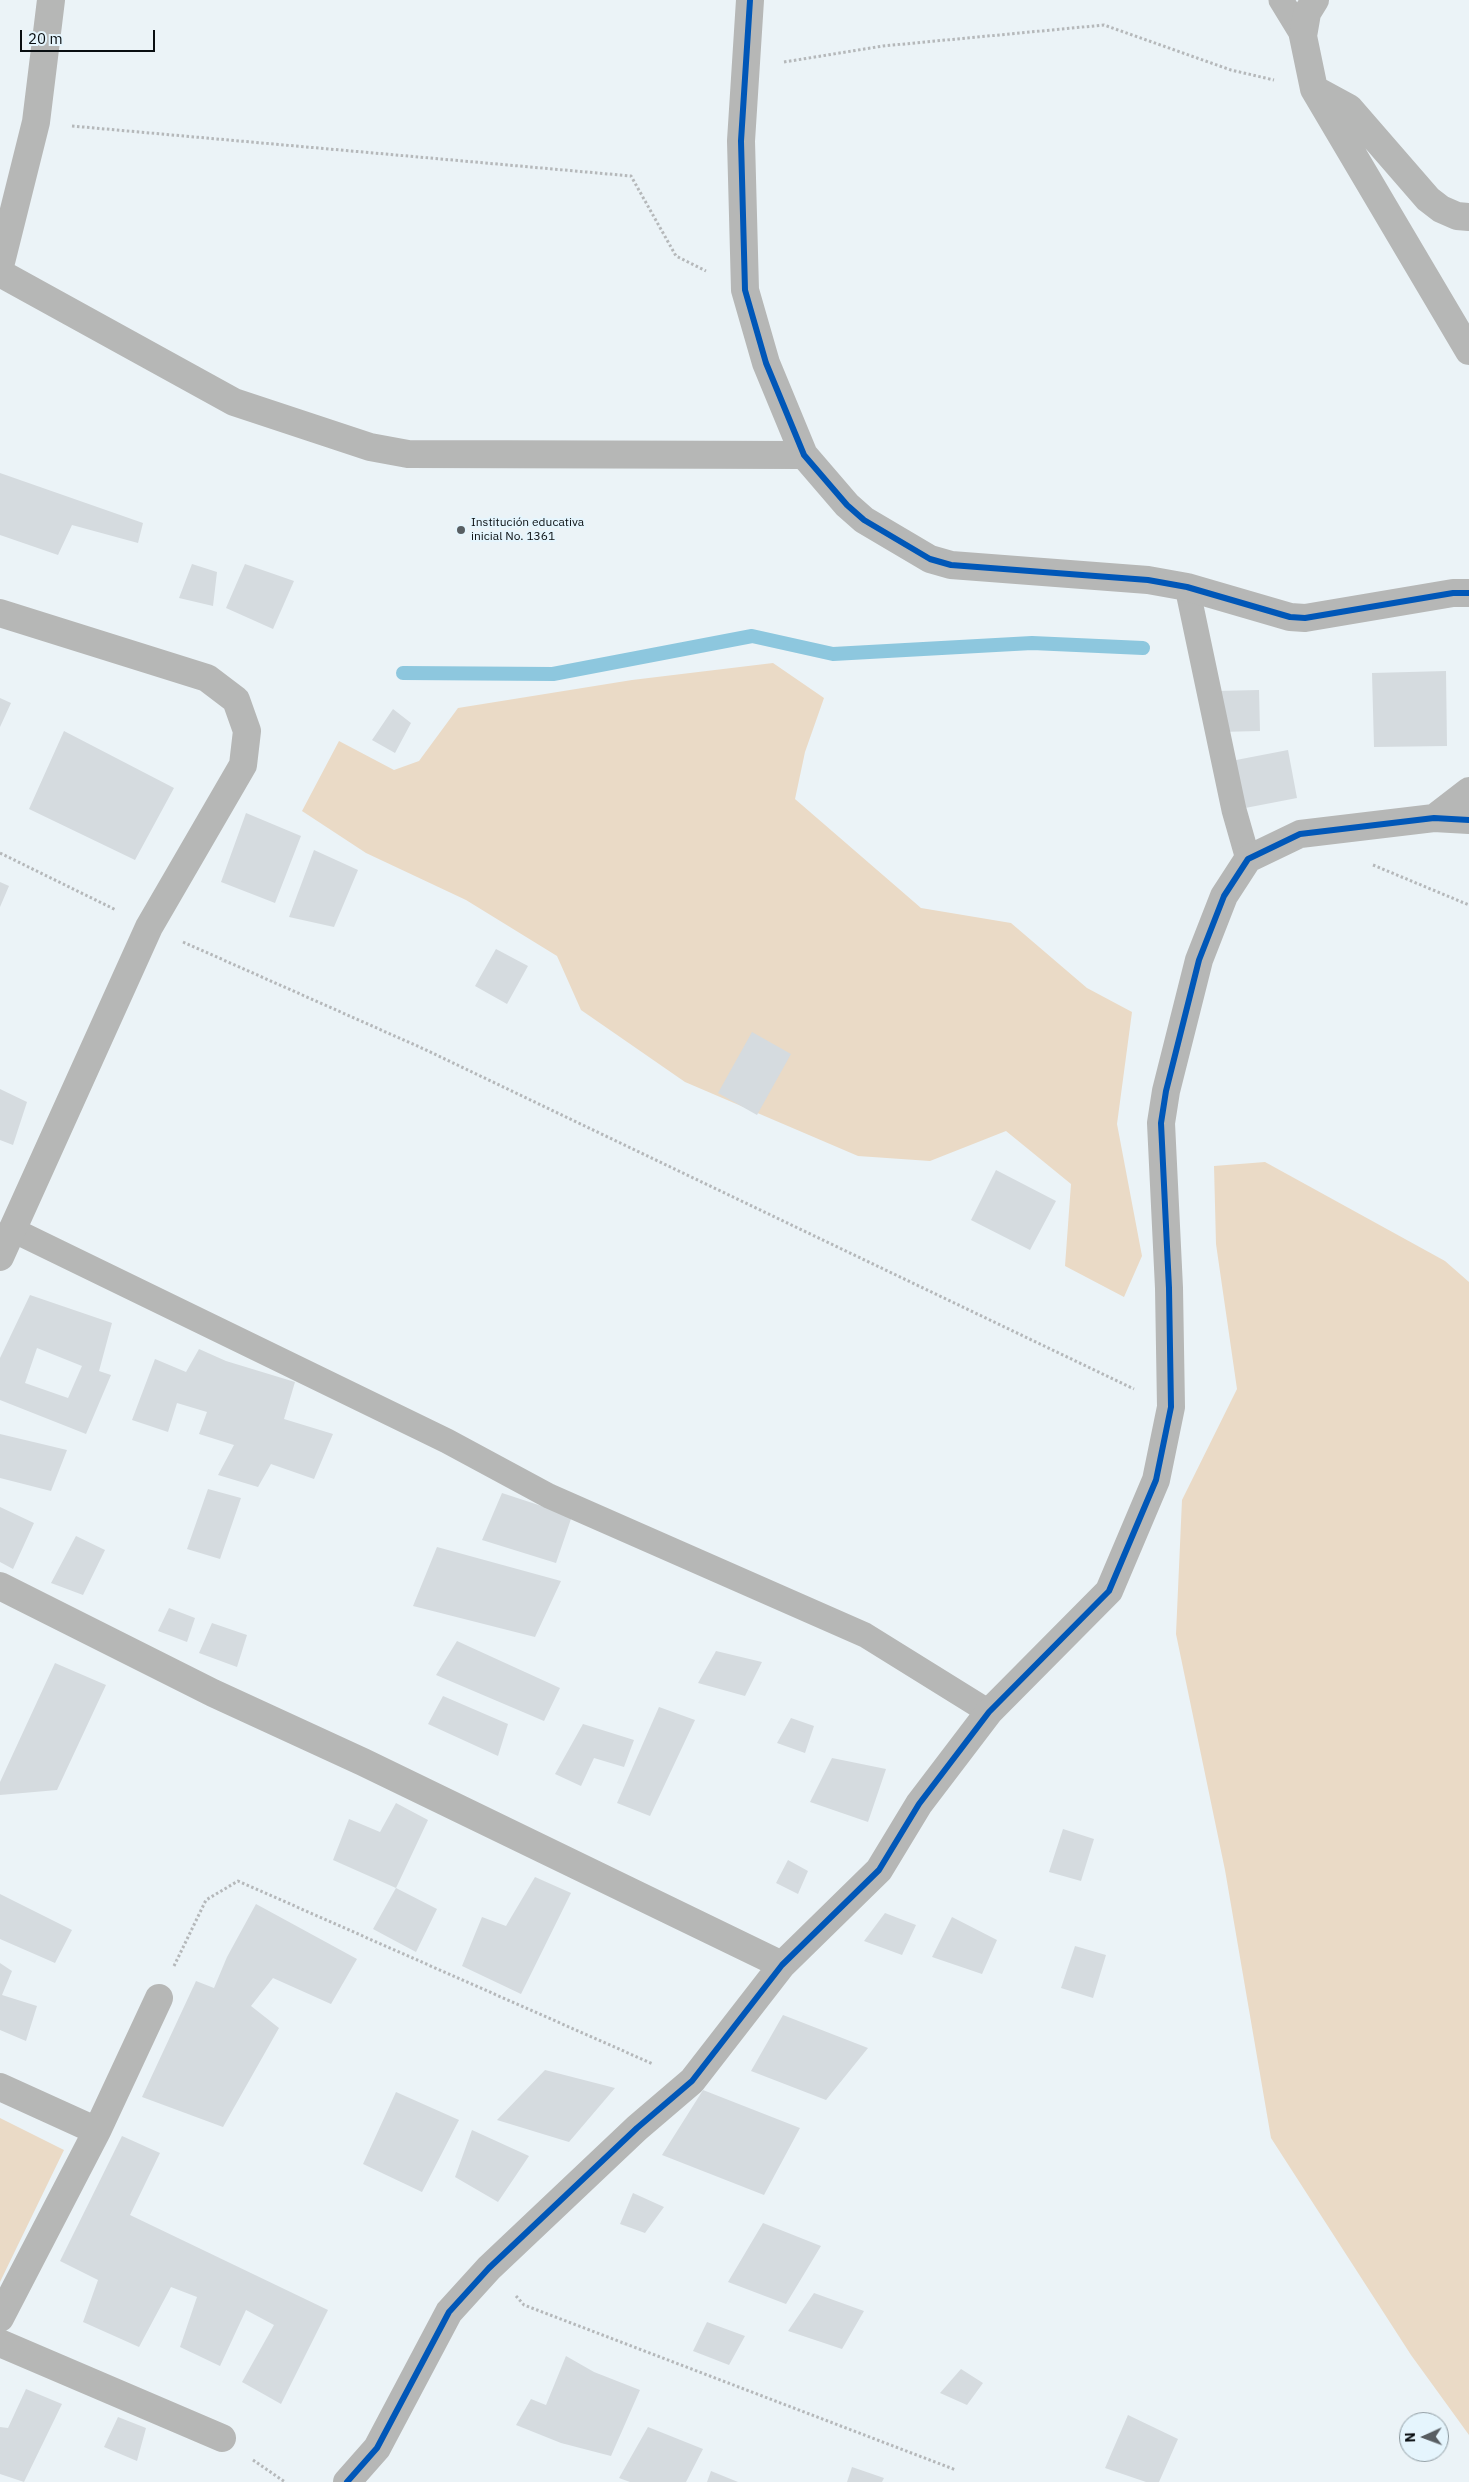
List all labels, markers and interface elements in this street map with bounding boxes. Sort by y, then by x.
scale bar [22,20,158,52]
text: 20 m [28,29,63,48]
place label: Institución educativa inicial No. 1361 [471,516,584,544]
marker: Institución educativa inicial No. 1361 [455,524,467,536]
north arrow [1399,2412,1449,2462]
text: N [1401,2432,1419,2443]

